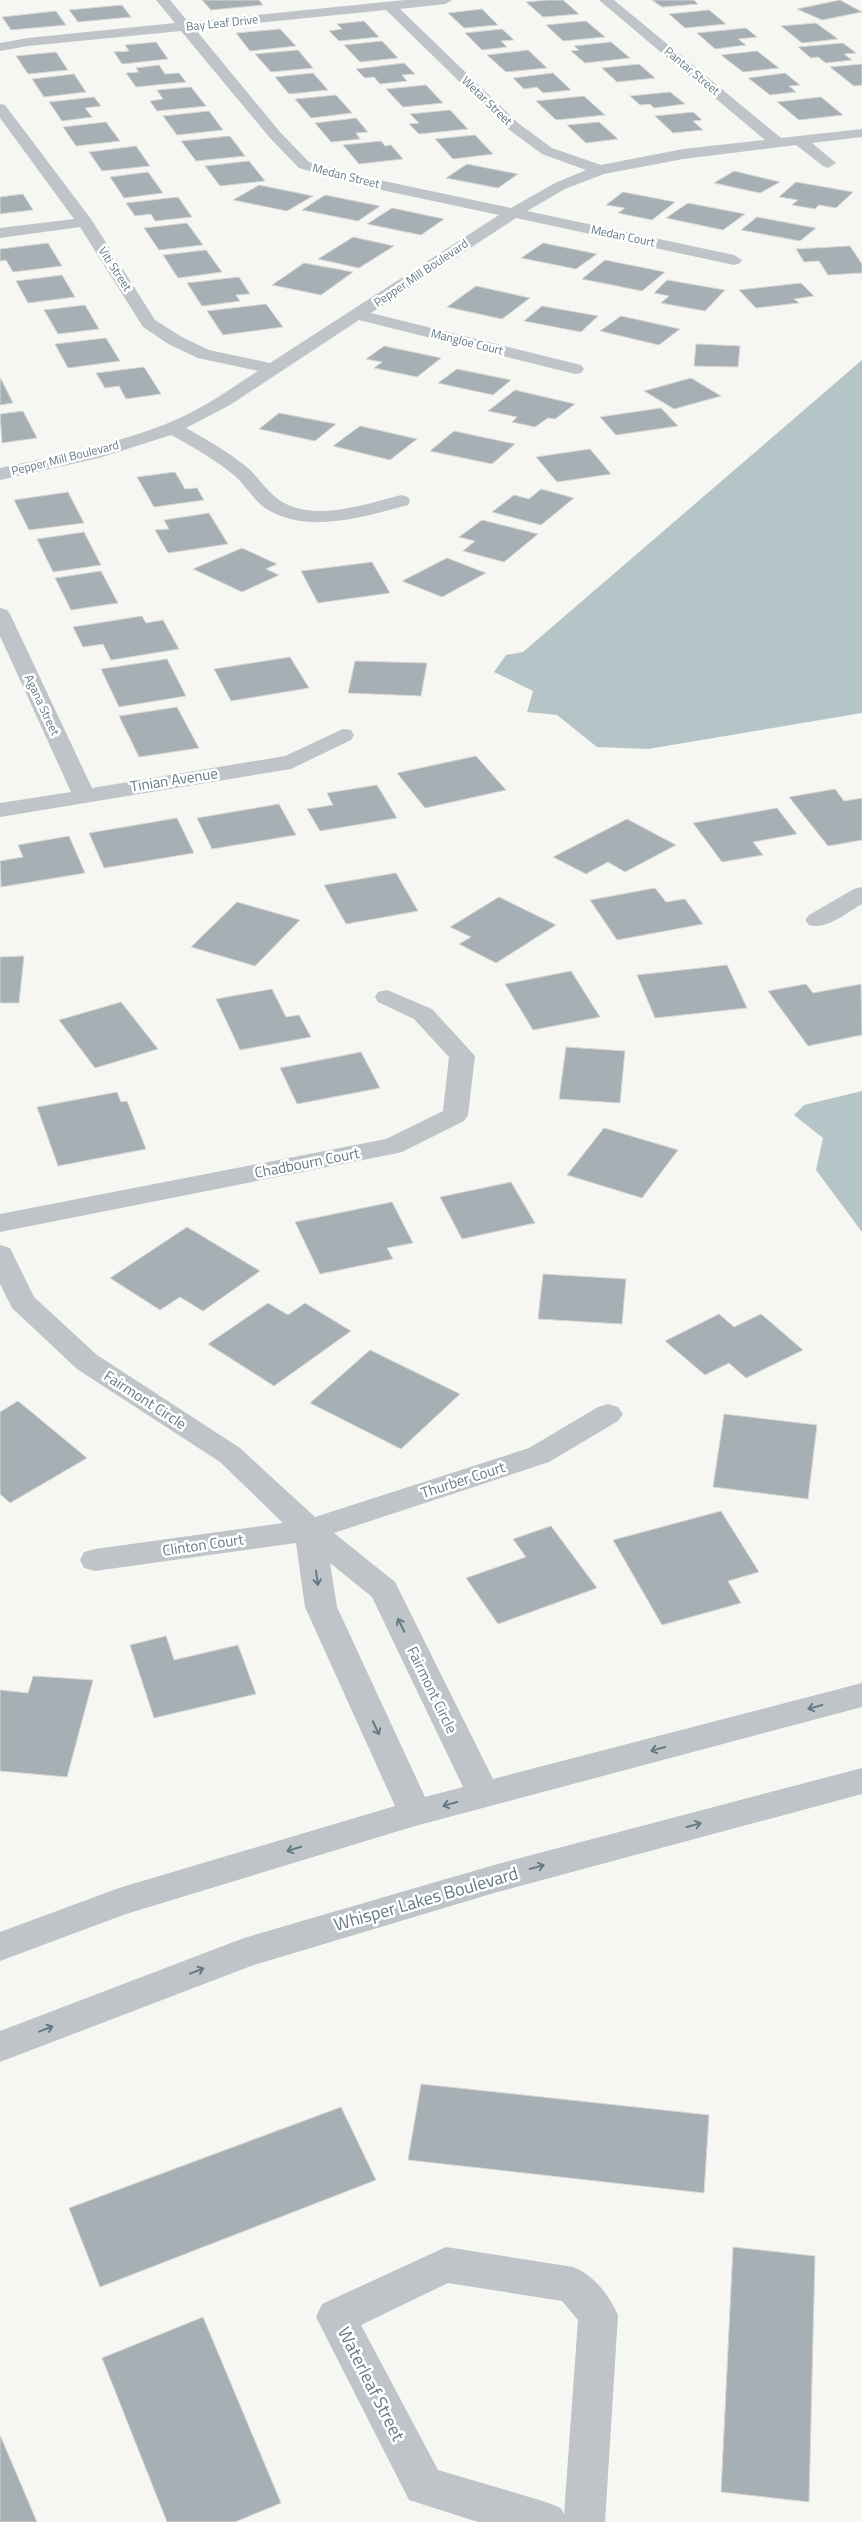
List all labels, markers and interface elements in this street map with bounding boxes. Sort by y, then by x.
street label: Bay Leaf Drive [185,9,259,36]
street label: Pantar Street [660,42,725,100]
street label: Wetar Street [458,71,518,130]
street label: Medan Street [311,158,382,193]
street label: Medan Court [589,219,658,252]
street label: Pepper Mill Boulevard [370,234,472,311]
street label: Viti Street [94,243,137,296]
street label: Mangloe Court [429,323,506,360]
street label: Pepper Mill Boulevard [9,435,121,480]
street label: Agana Street [20,671,65,739]
street label: Tinian Avenue [129,761,219,798]
street label: Chadbourn Court [253,1141,362,1184]
street label: Fairmont Circle [99,1364,191,1435]
street label: Thurber Court [418,1455,509,1504]
street label: Clinton Court [161,1527,246,1562]
one-way arrow [312,1570,322,1586]
one-way arrow [396,1618,405,1633]
street label: Fairmont Circle [401,1642,463,1737]
one-way arrow [807,1703,823,1713]
one-way arrow [372,1720,381,1735]
one-way arrow [650,1745,666,1754]
one-way arrow [442,1799,458,1809]
one-way arrow [685,1820,701,1830]
one-way arrow [286,1845,302,1855]
street label: Whisper Lakes Boulevard [331,1859,521,1938]
one-way arrow [528,1862,544,1872]
one-way arrow [189,1966,204,1975]
one-way arrow [38,2024,53,2033]
street label: Waterleaf Street [331,2322,412,2446]

